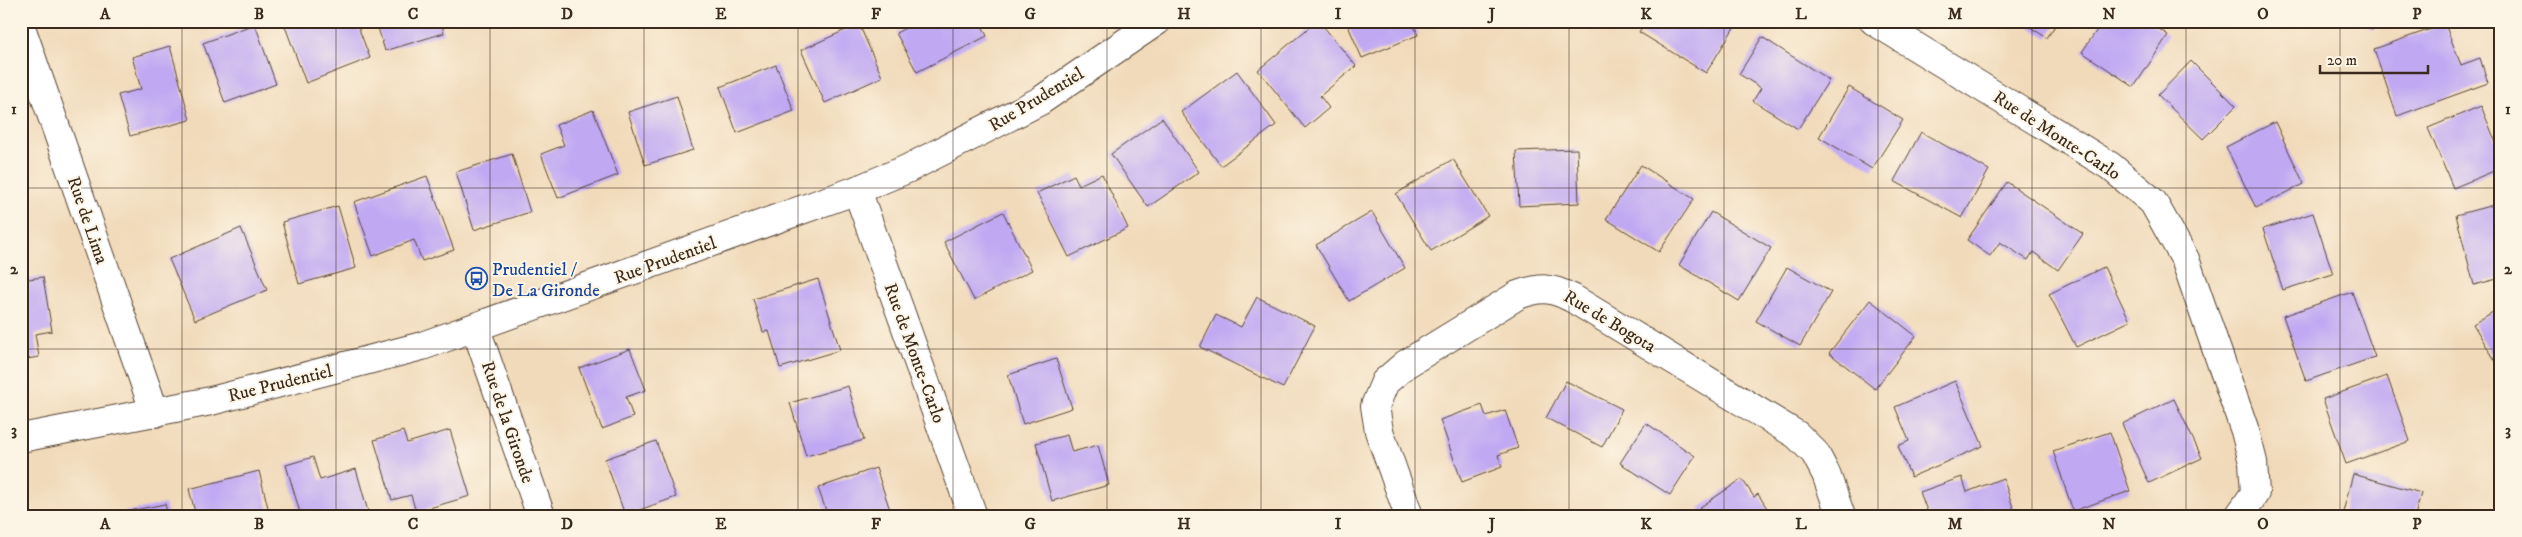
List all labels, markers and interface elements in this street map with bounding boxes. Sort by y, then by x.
text: A [99,4,111,24]
text: B [254,4,264,24]
text: C [408,4,418,24]
text: D [561,4,573,24]
text: E [715,4,727,24]
text: F [871,4,881,24]
text: G [1024,4,1036,24]
text: H [1177,4,1191,24]
text: I [1335,4,1342,24]
text: J [1487,4,1496,24]
text: K [1640,4,1652,24]
text: L [1795,4,1807,24]
text: M [1948,4,1963,24]
text: N [2102,4,2116,24]
text: O [2257,4,2269,24]
text: P [2412,4,2422,24]
scale bar [2320,42,2427,74]
text: 20 m [2327,51,2357,70]
street label: Rue Prudentiel [985,63,1088,137]
street label: Rue de Monte-Carlo [1989,86,2124,185]
text: 1 [11,99,17,119]
text: 1 [2505,99,2511,119]
street label: Rue de Lima [62,174,112,267]
street label: Rue Prudentiel [611,232,720,290]
text: 2 [10,259,19,279]
place label: Prudentiel / De La Gironde [492,259,600,302]
text: 2 [2504,259,2513,279]
bus stop icon: Prudentiel / De La Gironde [464,267,488,291]
street label: Rue de Monte-Carlo [879,280,950,427]
street label: Rue de Bogota [1560,286,1660,358]
street label: Rue de la Gironde [476,358,538,486]
street label: Rue Prudentiel [226,360,335,408]
text: 3 [11,420,17,440]
text: 3 [2505,420,2511,440]
text: A [99,514,111,534]
text: B [254,514,264,534]
text: C [408,514,418,534]
text: D [561,514,573,534]
text: E [715,514,727,534]
text: F [871,514,881,534]
text: G [1024,514,1036,534]
text: H [1177,514,1191,534]
text: I [1335,514,1342,534]
text: J [1487,514,1496,534]
text: K [1640,514,1652,534]
text: L [1795,514,1807,534]
text: M [1948,514,1963,534]
text: N [2102,514,2116,534]
text: O [2257,514,2269,534]
text: P [2412,514,2422,534]

